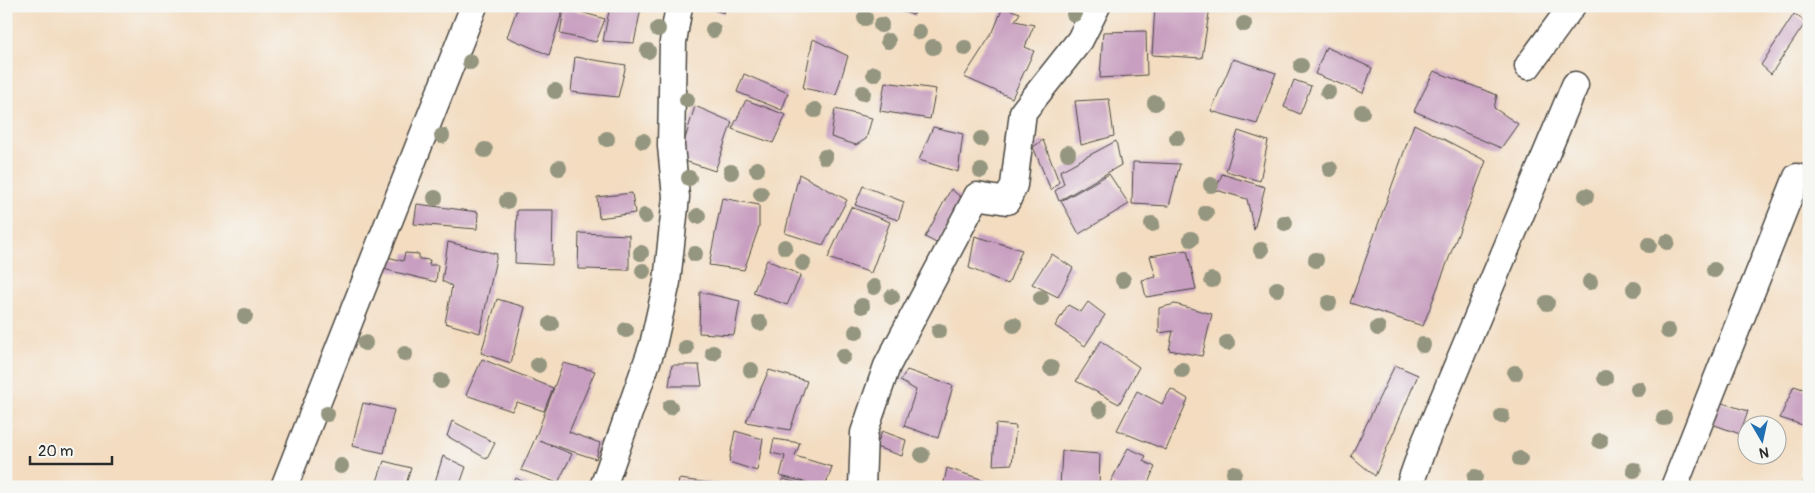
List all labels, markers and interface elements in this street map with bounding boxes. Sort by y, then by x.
north arrow [1738,416,1788,466]
scale bar [30,433,112,465]
text: 20 m [38,442,73,461]
text: N [1758,443,1770,461]

